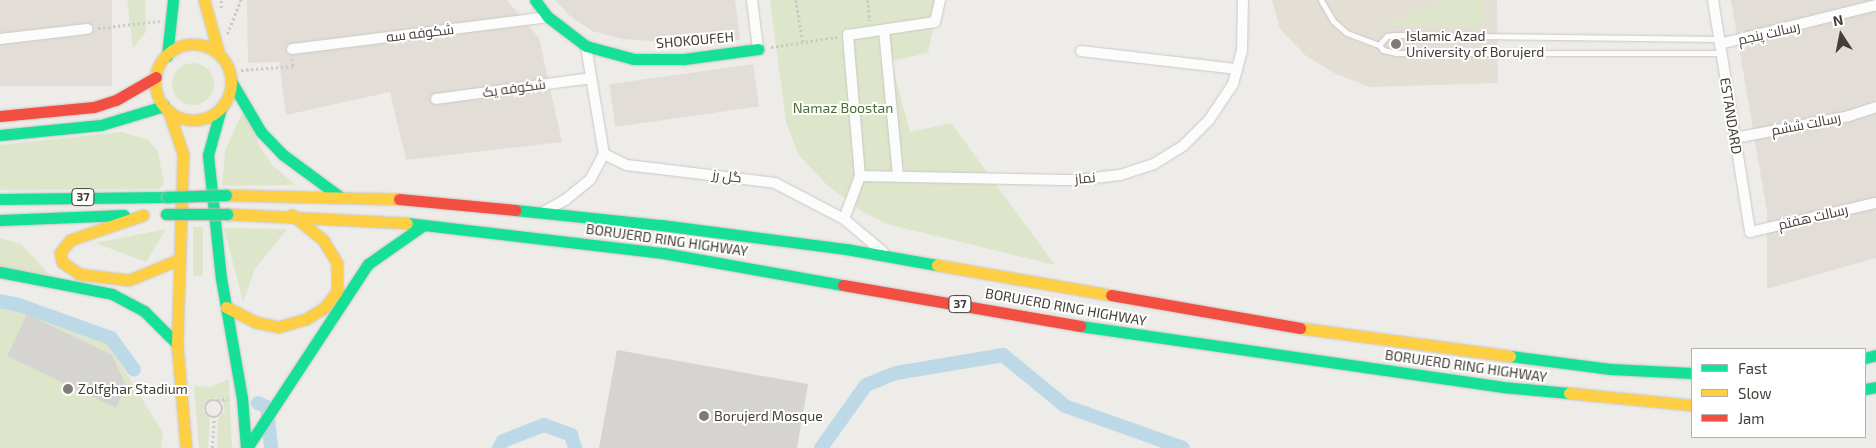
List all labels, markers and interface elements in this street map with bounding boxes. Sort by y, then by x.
north arrow [1816,10,1866,60]
text: N [1831,10,1845,29]
street label: رسالت پنجم [1736,18,1802,48]
street label: شکوفه سه [385,21,455,45]
street label: SHOKOUFEH [655,28,735,52]
place label: Islamic Azad University of Borujerd [1406,28,1545,60]
marker: Islamic Azad University of Borujerd [1390,38,1402,50]
street label: شکوفه یک [481,75,547,101]
street label: ESTANDARD [1717,76,1745,156]
park label: Namaz Boostan [793,100,893,116]
street label: رسالت ششم [1770,109,1842,139]
street label: گل رز [711,166,743,186]
street label: نماز [1074,169,1096,187]
road number: 37 [70,188,96,206]
street label: رسالت هفتم [1776,201,1850,233]
street label: BORUJERD RING HIGHWAY [585,220,749,260]
street label: BORUJERD RING HIGHWAY [984,285,1148,329]
road number: 37 [948,294,972,314]
street label: BORUJERD RING HIGHWAY [1384,346,1548,386]
legend [1691,348,1866,438]
text: Fast [1738,359,1767,377]
place label: Zolfghar Stadium [78,381,188,397]
marker: Zolfghar Stadium [62,383,74,395]
text: Slow [1738,384,1772,402]
place label: Borujerd Mosque [714,408,823,424]
text: Jam [1738,409,1764,427]
marker: Borujerd Mosque [698,410,710,422]

